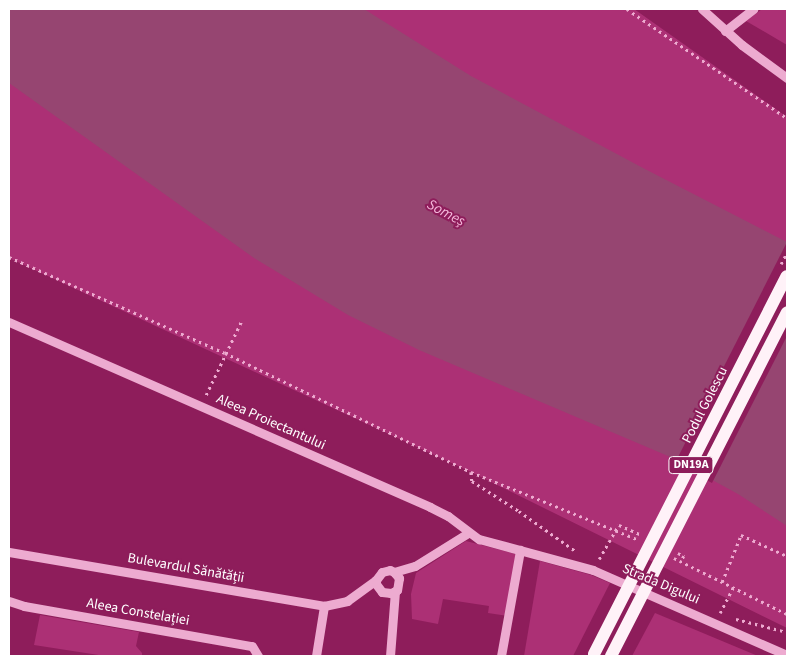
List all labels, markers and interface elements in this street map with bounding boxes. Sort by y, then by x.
water label: Someș [424,196,468,230]
street label: Podul Golescu [679,364,731,446]
street label: Aleea Proiectantului [214,390,328,454]
road number: DN19A [667,456,715,474]
street label: Bulevardul Sănătății [126,549,246,587]
street label: Strada Digului [620,560,702,608]
street label: Aleea Constelației [85,595,191,629]

